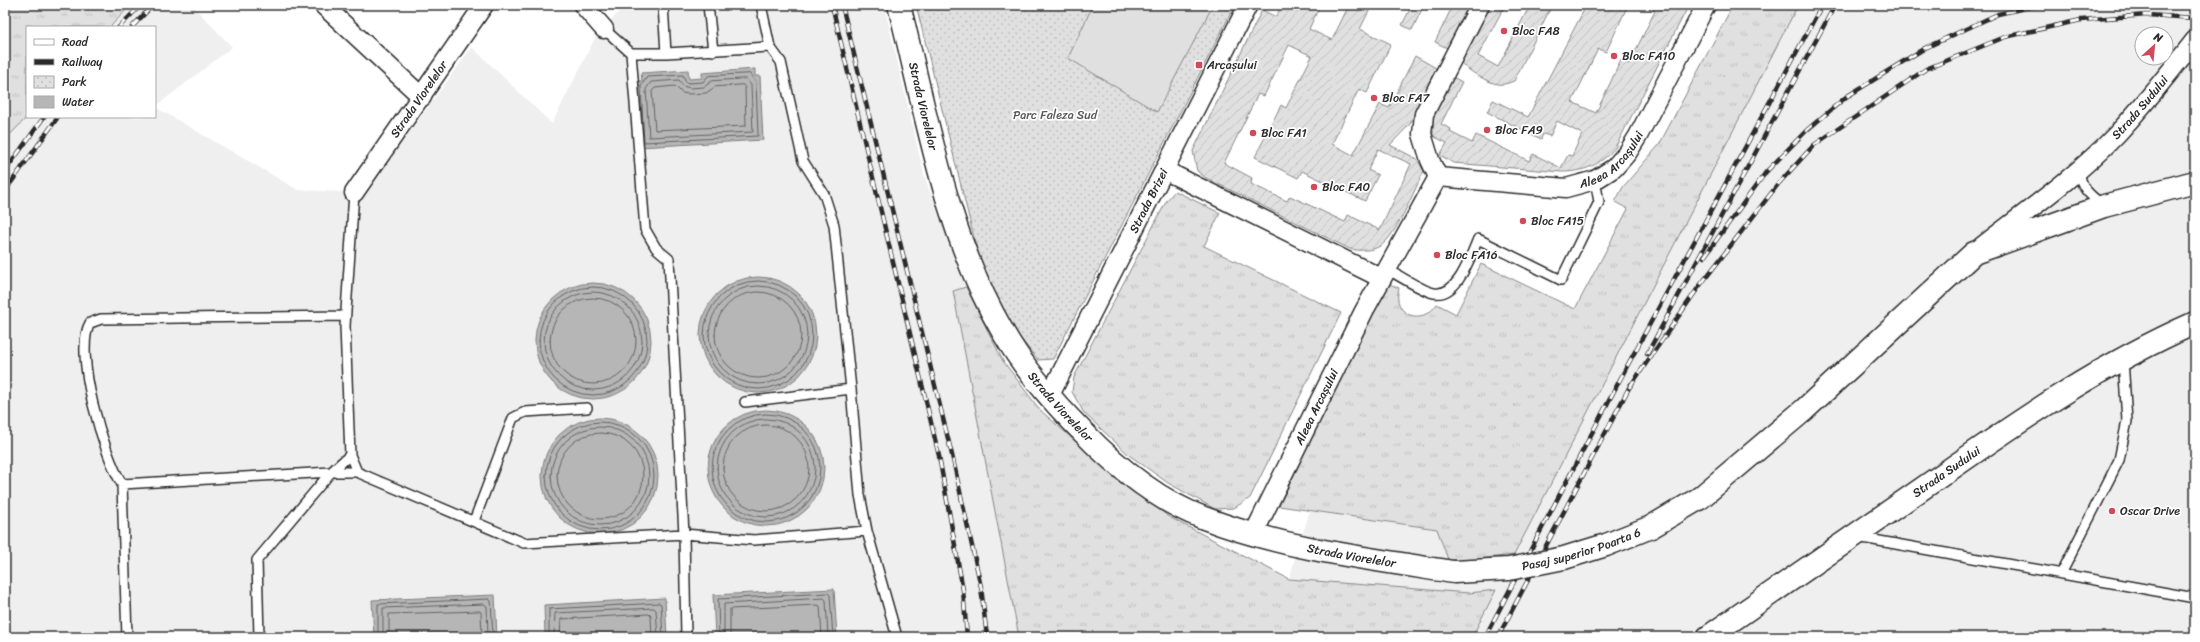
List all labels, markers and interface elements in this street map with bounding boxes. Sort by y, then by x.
place label: Bloc FA8 [1512,20,1560,42]
legend [26,26,156,118]
marker: Bloc FA8 [1499,26,1509,36]
north arrow [2134,26,2174,66]
text: N [2150,27,2166,48]
text: Road [62,31,89,53]
place label: Bloc FA10 [1622,45,1676,67]
text: Railway [62,51,103,73]
marker: Bloc FA10 [1609,51,1619,61]
place label: Arcașului [1206,54,1258,76]
street label: Strada Viorelelor [384,55,454,142]
street label: Strada Viorelelor [902,60,945,154]
marker: Arcașului [1194,60,1204,70]
street label: Strada Sudului [2106,70,2175,145]
text: Park [62,71,87,93]
place label: Bloc FA7 [1382,87,1431,109]
text: Water [62,91,95,113]
marker: Bloc FA7 [1369,93,1379,103]
park label: Parc Faleza Sud [1013,104,1098,126]
place label: Bloc FA9 [1495,119,1543,141]
place label: Bloc FA1 [1261,122,1307,144]
marker: Bloc FA9 [1482,125,1492,135]
street label: Aleea Arcașului [1576,127,1650,195]
marker: Bloc FA1 [1248,128,1258,138]
street label: Strada Brizei [1123,164,1175,237]
place label: Bloc FA0 [1322,176,1371,198]
marker: Bloc FA0 [1309,182,1319,192]
place label: Bloc FA15 [1531,210,1584,232]
marker: Bloc FA15 [1518,216,1528,226]
place label: Bloc FA16 [1445,244,1498,266]
marker: Bloc FA16 [1432,250,1442,260]
street label: Aleea Arcașului [1288,364,1345,450]
street label: Strada Viorelelor [1022,366,1099,448]
street label: Strada Sudului [1908,440,1986,503]
place label: Oscar Drive [2120,500,2180,522]
marker: Oscar Drive [2107,506,2117,516]
street label: Pasaj superior Poarta 6 [1520,521,1644,577]
street label: Strada Viorelelor [1305,537,1398,574]

